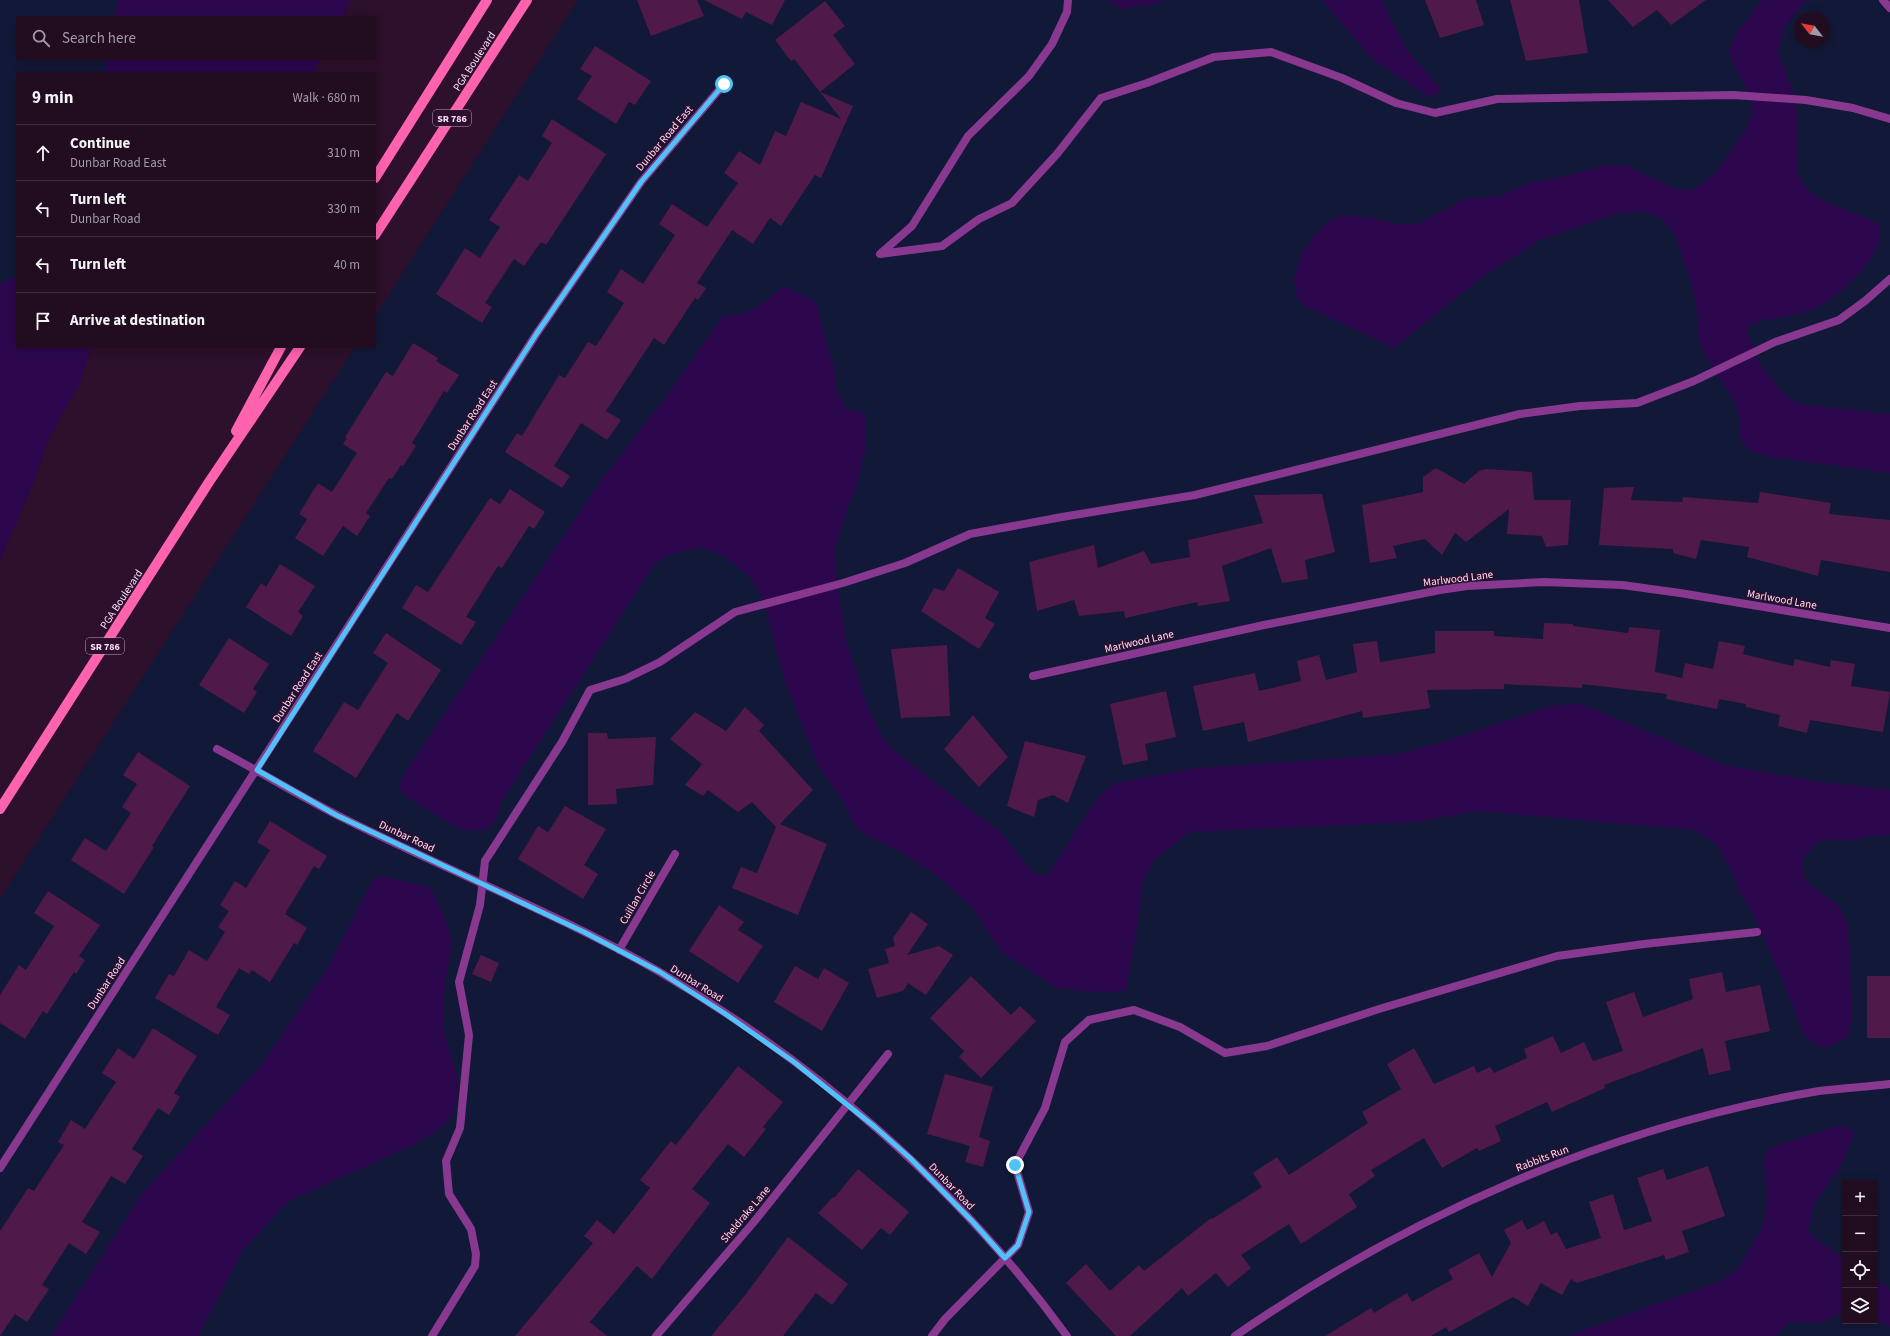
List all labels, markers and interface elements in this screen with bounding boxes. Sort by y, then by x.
north arrow [1794,12,1830,48]
search box [16,16,376,60]
icon: search [30,27,52,49]
text: Search here [62,28,136,49]
street label: PGA Boulevard [450,29,499,94]
route start [715,75,733,93]
text: 9 min [32,86,73,110]
text: Walk · 680 m [292,89,360,107]
street label: Dunbar Road East [632,102,697,174]
road number: SR 786 [433,110,471,126]
text: Continue [70,133,130,154]
icon: ahead [32,142,54,164]
text: 310 m [327,144,360,162]
text: Dunbar Road East [70,154,166,172]
text: Turn left [70,189,126,210]
icon: left [32,198,54,220]
text: 330 m [327,200,360,218]
text: Dunbar Road [70,210,141,228]
icon: left [32,254,54,276]
text: Turn left [70,254,126,275]
text: 40 m [334,256,360,274]
icon: arrive [32,310,54,332]
text: Arrive at destination [70,310,205,331]
street label: Dunbar Road East [444,377,501,454]
street label: PGA Boulevard [97,567,146,632]
street label: Marlwood Lane [1422,567,1495,590]
street label: Marlwood Lane [1746,586,1819,613]
street label: Marlwood Lane [1103,626,1176,657]
road number: SR 786 [86,638,124,654]
street label: Dunbar Road East [269,649,326,726]
street label: Dunbar Road [376,817,437,856]
street label: Cuillan Circle [616,867,659,927]
street label: Dunbar Road [84,954,129,1012]
street label: Dunbar Road [667,961,726,1006]
street label: Rabbits Run [1514,1142,1571,1175]
route end [1006,1156,1024,1174]
street label: Dunbar Road [925,1160,978,1213]
map controls [1842,1180,1878,1324]
button: + [1842,1180,1878,1216]
street label: Sheldrake Lane [717,1182,774,1246]
button: − [1842,1216,1878,1252]
button: locate [1842,1252,1878,1288]
button: layers [1842,1288,1878,1324]

